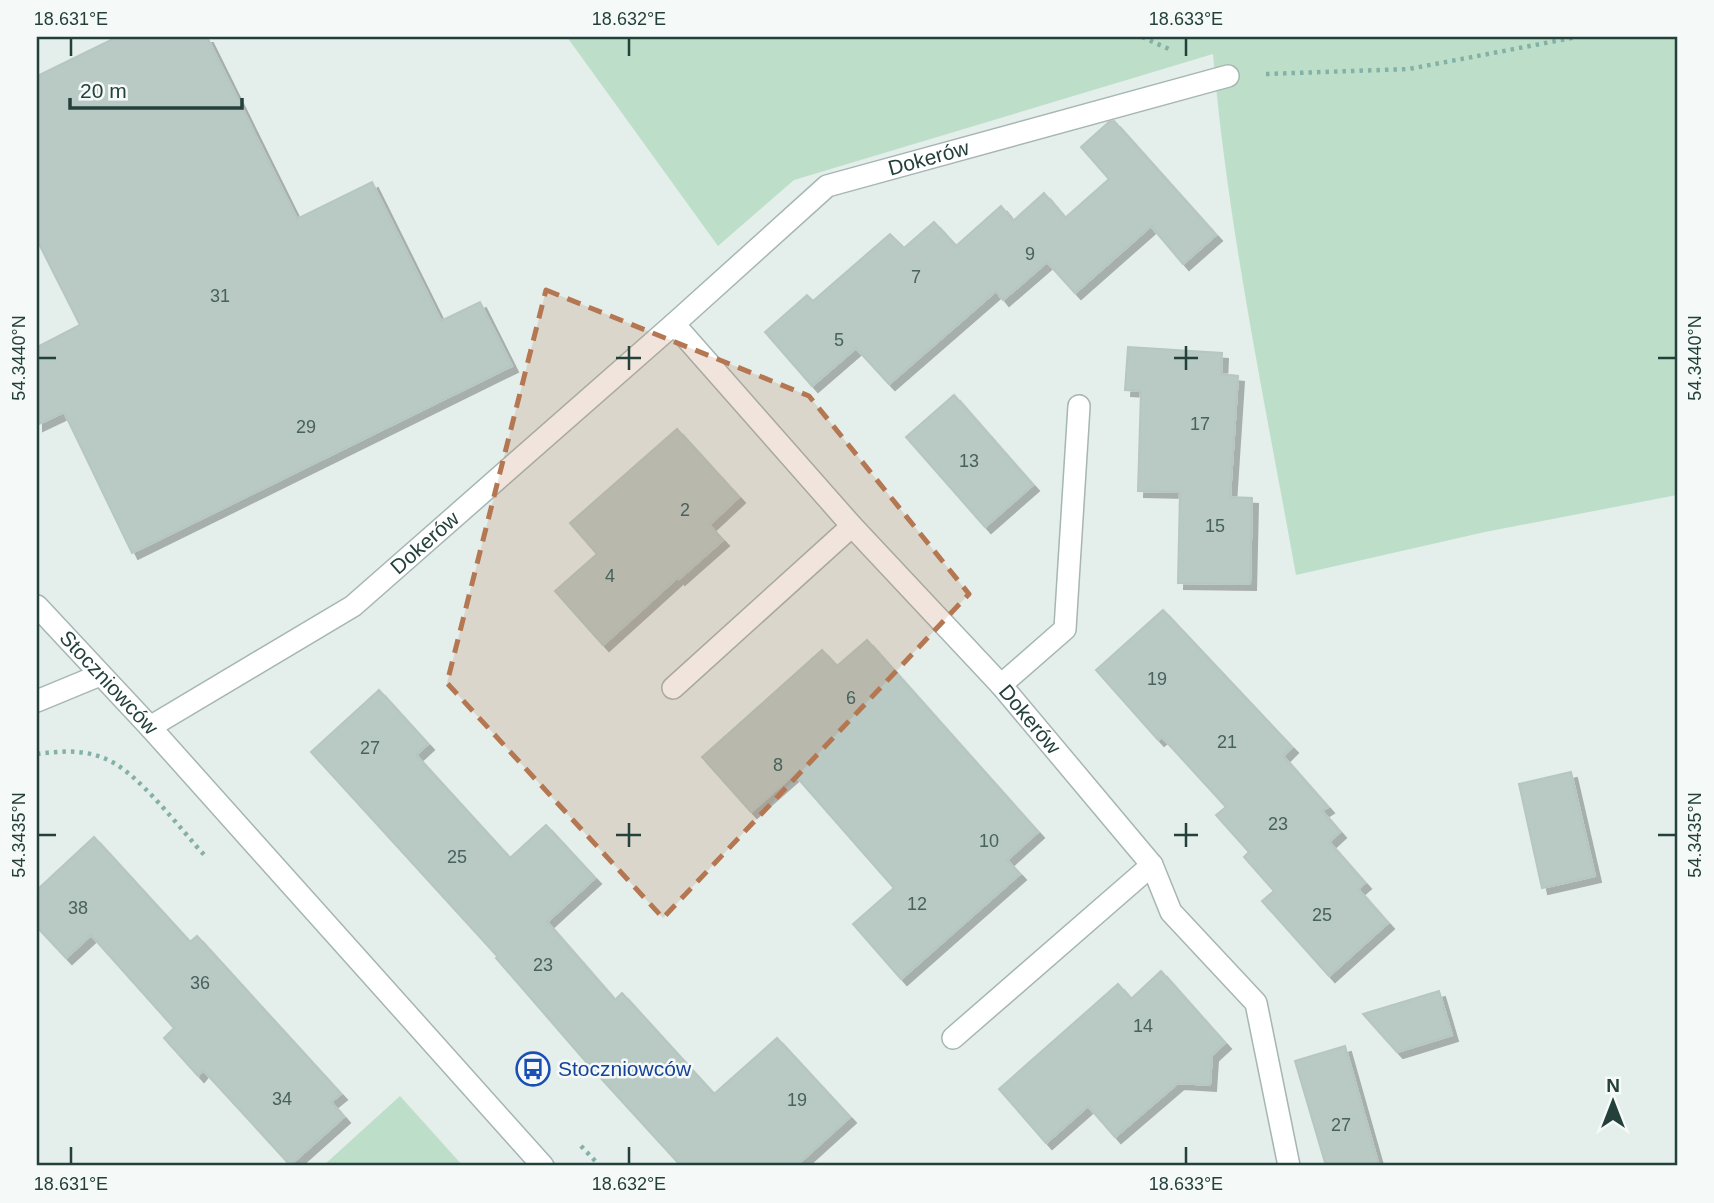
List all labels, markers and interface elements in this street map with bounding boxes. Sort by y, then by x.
text: 18.631°E [34,9,108,29]
text: 18.632°E [592,9,666,29]
text: 18.633°E [1149,9,1223,29]
scale bar [70,66,242,110]
text: 20 m [80,79,127,102]
street label: Dokerów [885,135,972,180]
house number: 9 [1025,244,1035,264]
house number: 7 [911,267,921,287]
house number: 31 [210,286,230,306]
text: 54.3440°N [9,315,29,401]
text: 54.3440°N [1685,315,1705,401]
house number: 5 [834,330,844,350]
house number: 17 [1190,414,1210,434]
house number: 29 [296,417,316,437]
house number: 13 [959,451,979,471]
house number: 2 [680,500,690,520]
street label: Dokerów [386,506,464,578]
house number: 15 [1205,516,1225,536]
house number: 4 [605,566,615,586]
street label: Stoczniowców [55,626,163,740]
house number: 19 [1147,669,1167,689]
street label: Dokerów [995,680,1066,759]
house number: 6 [846,688,856,708]
house number: 21 [1217,732,1237,752]
house number: 27 [360,738,380,758]
house number: 8 [773,755,783,775]
text: 54.3435°N [9,792,29,878]
text: 54.3435°N [1685,792,1705,878]
house number: 23 [1268,814,1288,834]
house number: 10 [979,831,999,851]
house number: 25 [447,847,467,867]
house number: 12 [907,894,927,914]
house number: 38 [68,898,88,918]
house number: 25 [1312,905,1332,925]
house number: 23 [533,955,553,975]
house number: 36 [190,973,210,993]
house number: 14 [1133,1016,1153,1036]
bus stop icon: Stoczniowców [514,1050,552,1088]
place label: Stoczniowców [558,1057,692,1080]
north arrow [1578,1066,1648,1136]
text: N [1606,1075,1620,1096]
house number: 34 [272,1089,292,1109]
house number: 19 [787,1090,807,1110]
house number: 27 [1331,1115,1351,1135]
text: 18.631°E [34,1174,108,1194]
text: 18.632°E [592,1174,666,1194]
text: 18.633°E [1149,1174,1223,1194]

